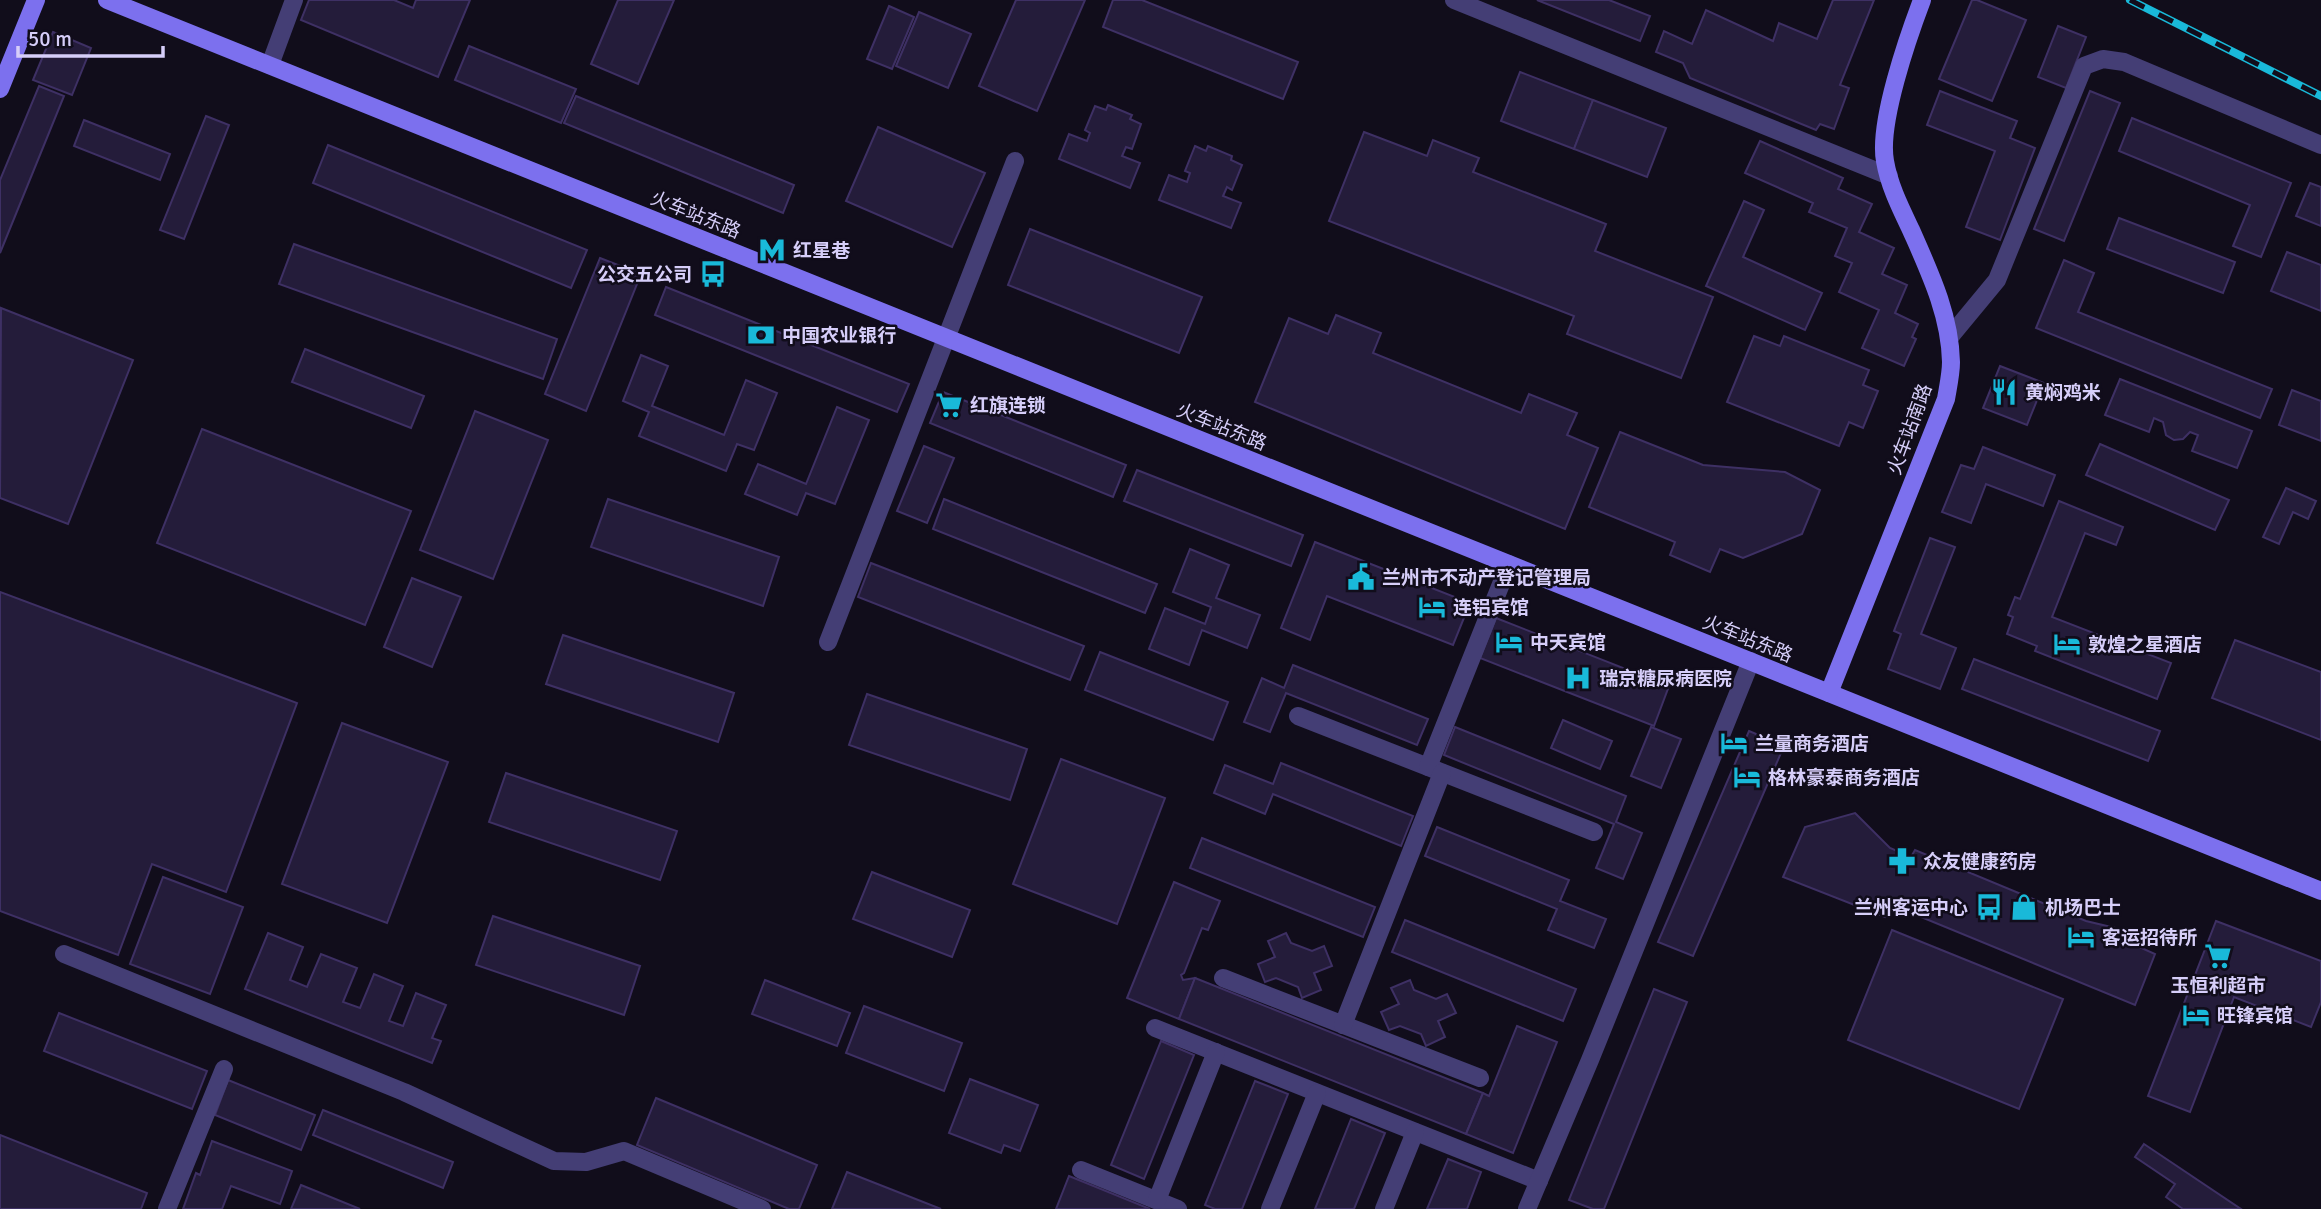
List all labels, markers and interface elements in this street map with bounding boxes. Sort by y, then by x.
scale bar [18,14,163,58]
text: 50 m [28,26,72,52]
street label: 火车站东路 [647,186,744,244]
metro station icon: 红星巷 [757,235,787,265]
place label: 红星巷 [793,239,851,263]
bus stop icon: 公交五公司 [698,259,728,289]
place label: 公交五公司 [597,263,692,287]
bank icon: 中国农业银行 [746,320,776,350]
place label: 中国农业银行 [782,324,896,348]
restaurant icon: 黄焖鸡米 [1989,377,2019,407]
street label: 火车站南路 [1882,381,1937,478]
place label: 黄焖鸡米 [2025,381,2101,405]
supermarket icon: 红旗连锁 [934,390,964,420]
place label: 红旗连锁 [970,394,1046,418]
street label: 火车站东路 [1173,398,1270,456]
public building icon: 兰州市不动产登记管理局 [1346,562,1376,592]
place label: 兰州市不动产登记管理局 [1382,566,1591,590]
hotel icon: 连铝宾馆 [1417,592,1447,622]
place label: 连铝宾馆 [1453,596,1529,620]
street label: 火车站东路 [1699,610,1796,668]
hotel icon: 中天宾馆 [1494,627,1524,657]
hotel icon: 敦煌之星酒店 [2052,629,2082,659]
place label: 中天宾馆 [1530,631,1606,655]
place label: 敦煌之星酒店 [2088,633,2202,657]
hospital icon: 瑞京糖尿病医院 [1563,663,1593,693]
place label: 瑞京糖尿病医院 [1599,667,1732,691]
hotel icon: 兰量商务酒店 [1719,728,1749,758]
place label: 兰量商务酒店 [1755,732,1869,756]
hotel icon: 格林豪泰商务酒店 [1732,762,1762,792]
place label: 格林豪泰商务酒店 [1768,766,1920,790]
pharmacy icon: 众友健康药房 [1887,846,1917,876]
place label: 众友健康药房 [1923,850,2037,874]
bus stop icon: 兰州客运中心 [1974,892,2004,922]
shop icon: 机场巴士 [2009,892,2039,922]
place label: 兰州客运中心 [1854,896,1968,920]
place label: 机场巴士 [2045,896,2121,920]
hotel icon: 客运招待所 [2066,922,2096,952]
place label: 客运招待所 [2102,926,2197,950]
supermarket icon: 玉恒利超市 [2203,941,2233,971]
place label: 玉恒利超市 [2170,974,2266,998]
hotel icon: 旺锋宾馆 [2181,1000,2211,1030]
place label: 旺锋宾馆 [2217,1004,2293,1028]

